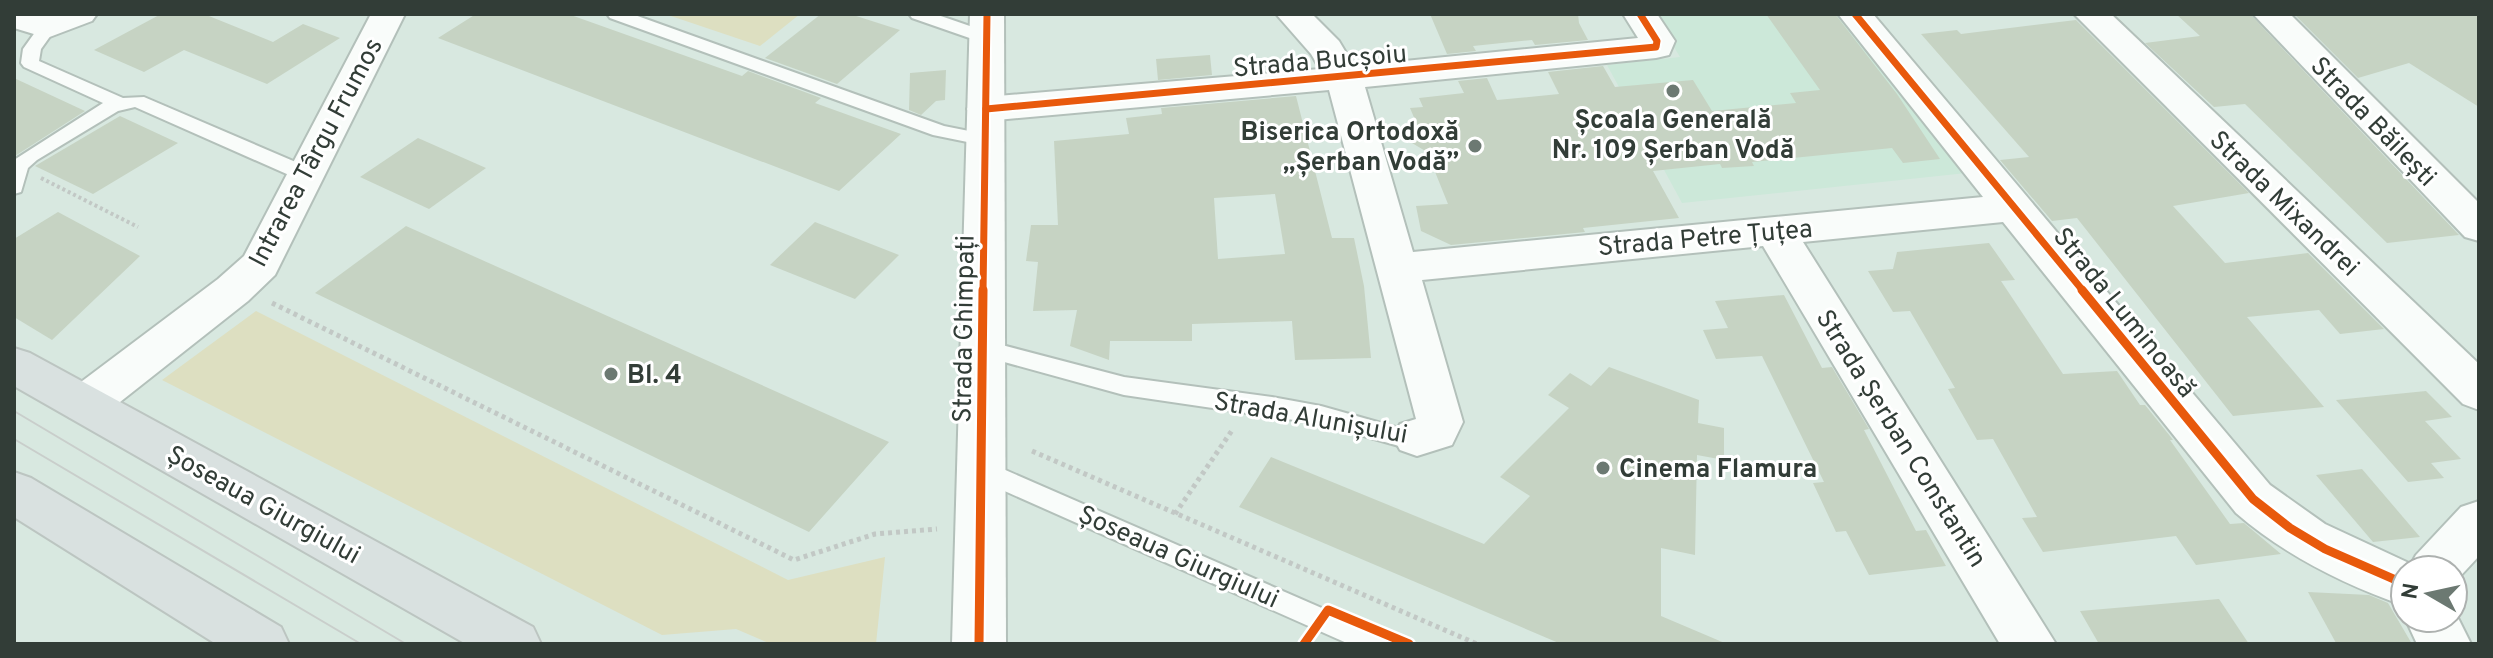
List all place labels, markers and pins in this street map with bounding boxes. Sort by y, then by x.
marker: Școala Generală Nr. 109 Șerban Vodă [1664,82,1682,100]
place label: Școala Generală Nr. 109 Șerban Vodă [1552,105,1794,168]
place label: Biserica Ortodoxă „Șerban Vodă” [1241,117,1459,180]
marker: Biserica Ortodoxă „Șerban Vodă” [1466,137,1484,155]
place label: Bl. 4 [627,360,682,393]
marker: Bl. 4 [602,365,620,383]
place label: Cinema Flamura [1619,454,1817,487]
marker: Cinema Flamura [1594,459,1612,477]

